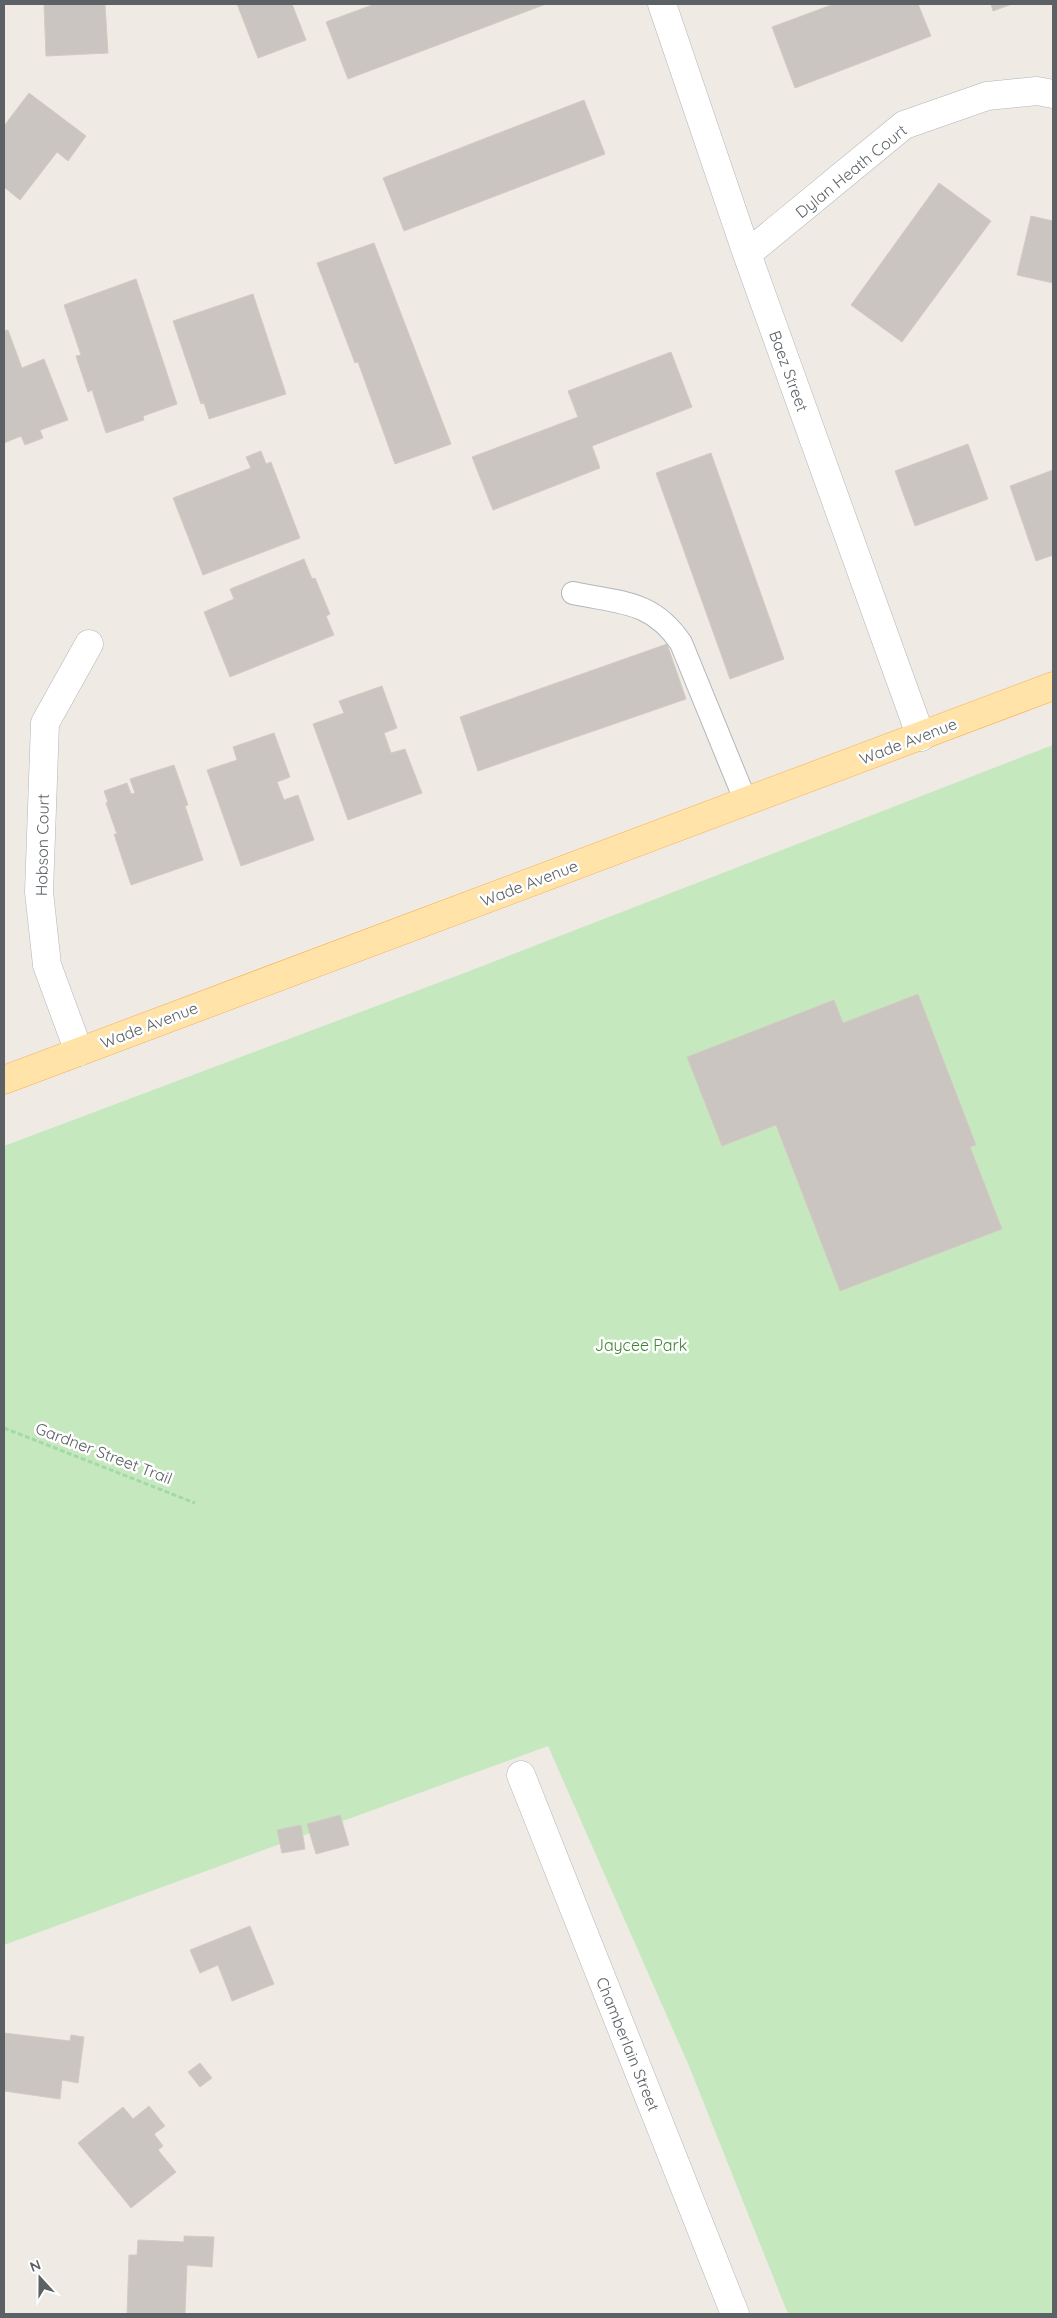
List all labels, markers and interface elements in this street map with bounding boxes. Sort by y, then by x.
street label: Dylan Heath Court [791,120,911,222]
street label: Baez Street [765,328,813,414]
street label: Wade Avenue [856,713,960,769]
street label: Hobson Court [31,794,53,896]
street label: Wade Avenue [477,855,581,911]
street label: Wade Avenue [97,997,201,1053]
park label: Jaycee Park [595,1335,687,1355]
street label: Gardner Street Trail [33,1418,175,1488]
street label: Chamberlain Street [592,1974,664,2114]
north arrow [15,2253,65,2303]
text: N [27,2256,43,2276]

